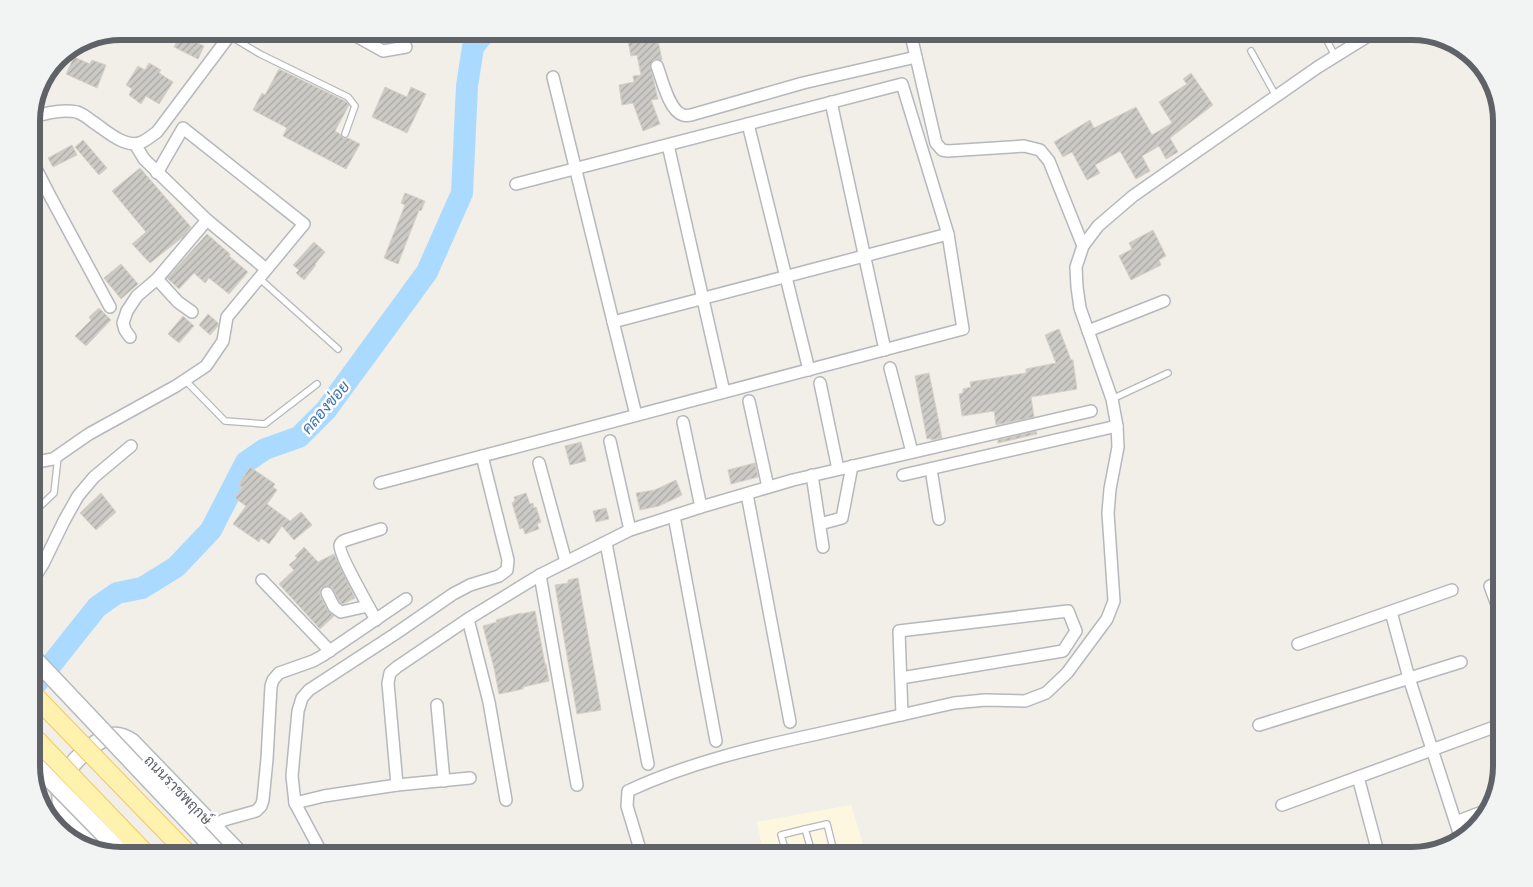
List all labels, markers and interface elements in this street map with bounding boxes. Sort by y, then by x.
water label: คลองข่อย [297,376,353,438]
street label: ถนนราชพฤกษ์ [140,751,217,829]

